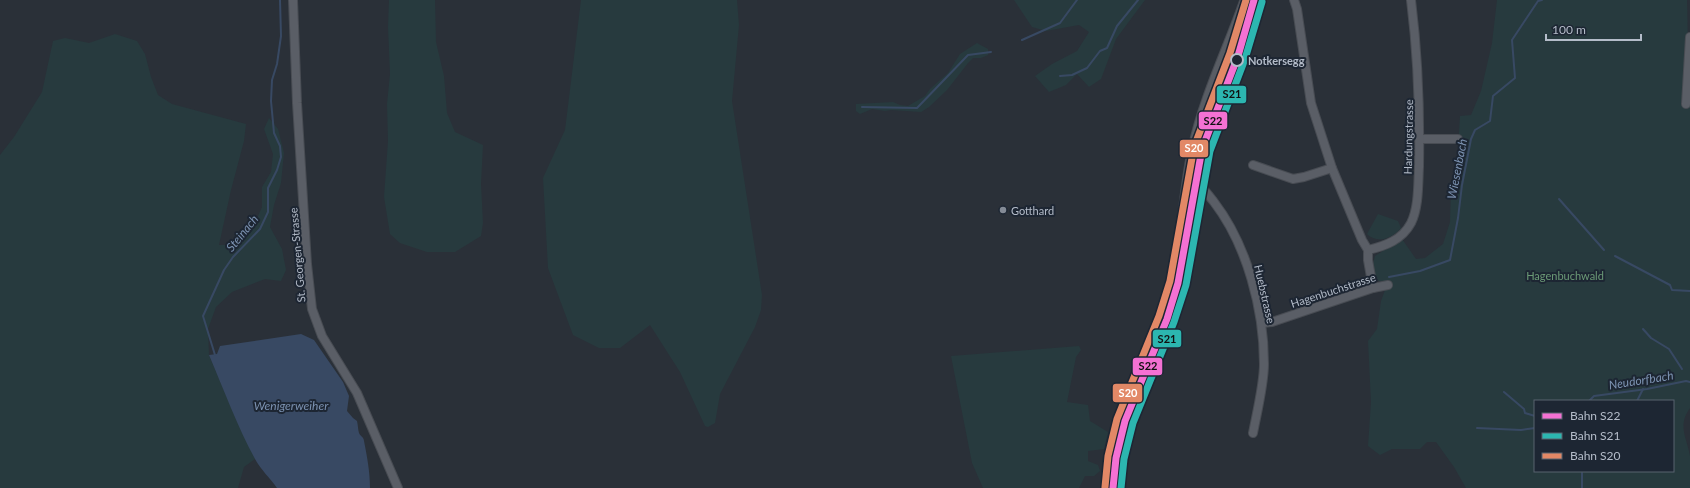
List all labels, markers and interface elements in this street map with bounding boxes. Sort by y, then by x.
scale bar [1546,16,1641,42]
text: 100 m [1552,22,1586,37]
marker: Notkersegg [1230,53,1244,67]
place label: Notkersegg [1248,54,1305,67]
line badge: S21 [1216,85,1247,104]
text: S21 [1223,87,1241,100]
street label: Hardungstrasse [1401,99,1415,175]
line badge: S22 [1198,111,1228,130]
text: S22 [1204,114,1222,127]
water label: Wiesenbach [1444,138,1470,200]
line badge: S20 [1179,139,1209,158]
text: S20 [1185,141,1204,154]
place label: Gotthard [1011,204,1054,217]
marker: Gotthard [998,205,1008,215]
street label: St. Georgen-Strasse [286,207,308,303]
water label: Steinach [223,212,261,254]
street label: Huebstrasse [1252,263,1278,325]
park label: Hagenbuchwald [1526,269,1604,282]
street label: Hagenbuchstrasse [1289,270,1377,310]
line badge: S21 [1152,329,1182,348]
text: S21 [1158,332,1176,345]
line badge: S22 [1132,357,1163,376]
text: S22 [1139,359,1157,372]
water label: Neudorfbach [1608,367,1674,393]
line badge: S20 [1112,383,1143,403]
text: S20 [1119,386,1138,399]
water label: Wenigerweiher [254,398,329,413]
legend [1534,400,1674,472]
text: Bahn S22 [1570,408,1621,423]
text: Bahn S21 [1570,428,1621,443]
text: Bahn S20 [1570,448,1621,463]

